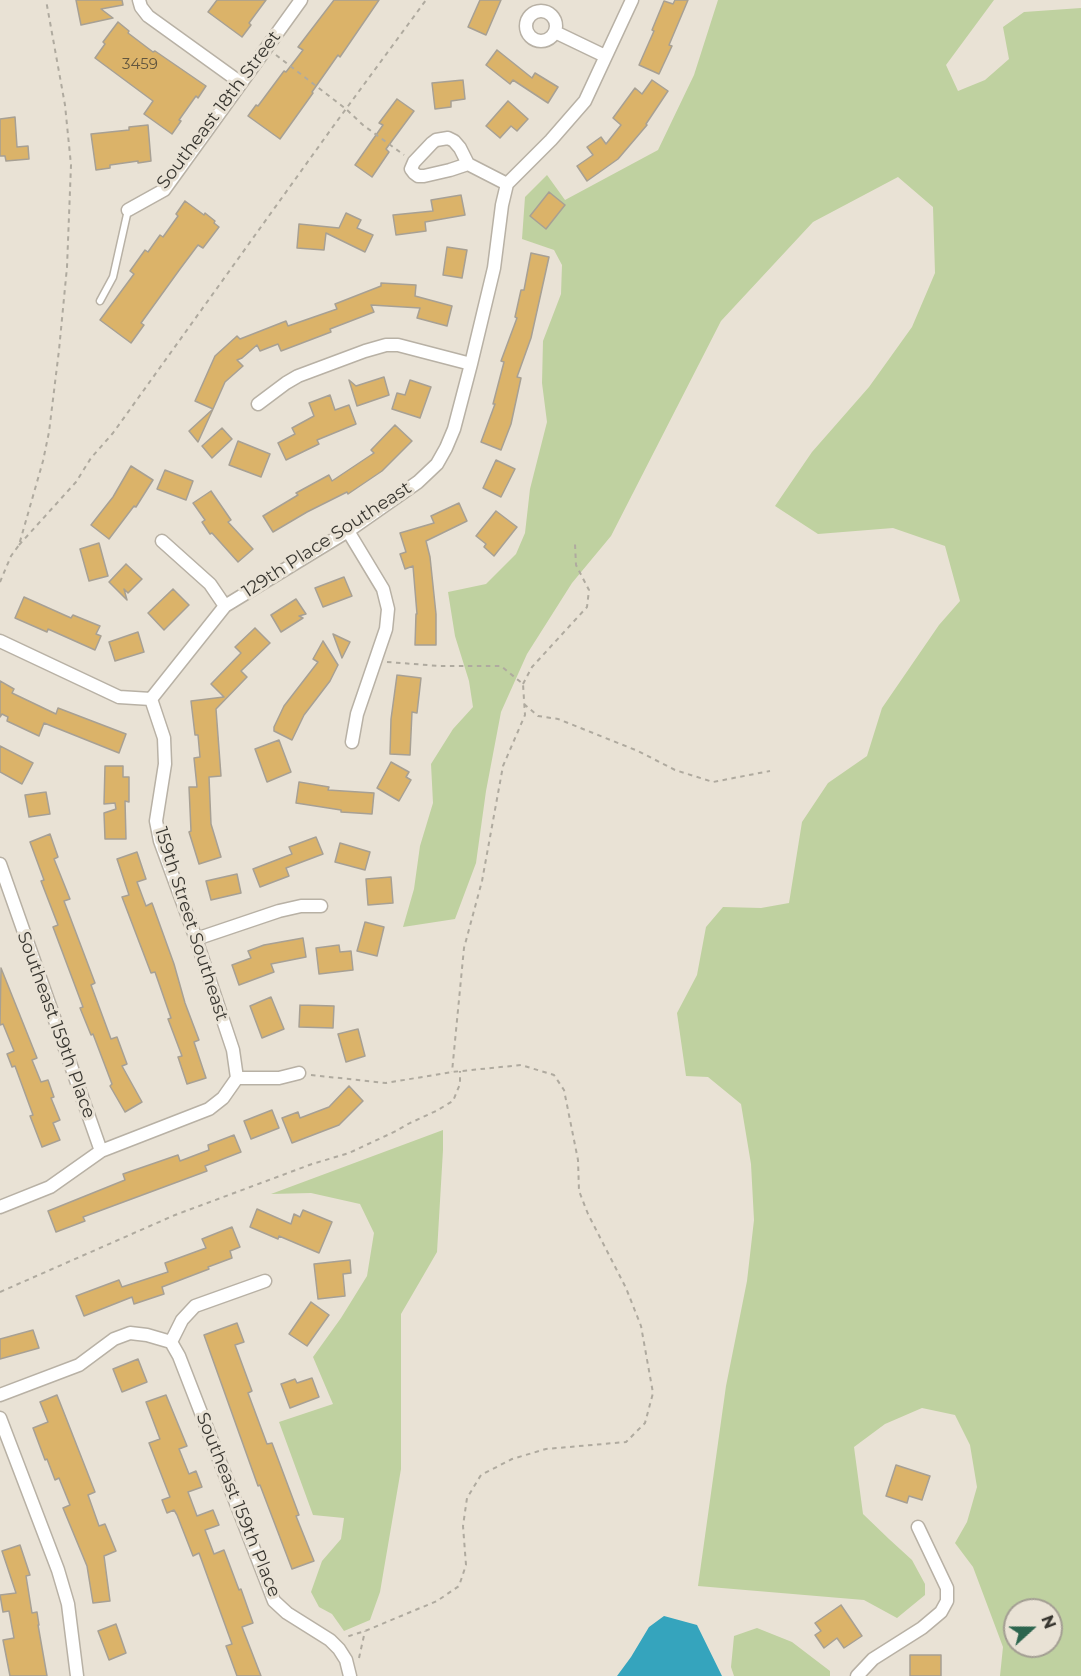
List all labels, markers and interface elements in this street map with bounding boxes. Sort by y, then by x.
street label: Southeast 18th Street [152,27,286,193]
house number: 3459 [122,56,158,74]
street label: 129th Place Southeast [238,477,416,603]
street label: 159th Street Southeast [149,824,233,1024]
street label: Southeast 159th Place [12,929,100,1121]
street label: Southeast 159th Place [191,1410,285,1600]
north arrow [1003,1598,1063,1658]
text: N [1037,1613,1060,1632]

